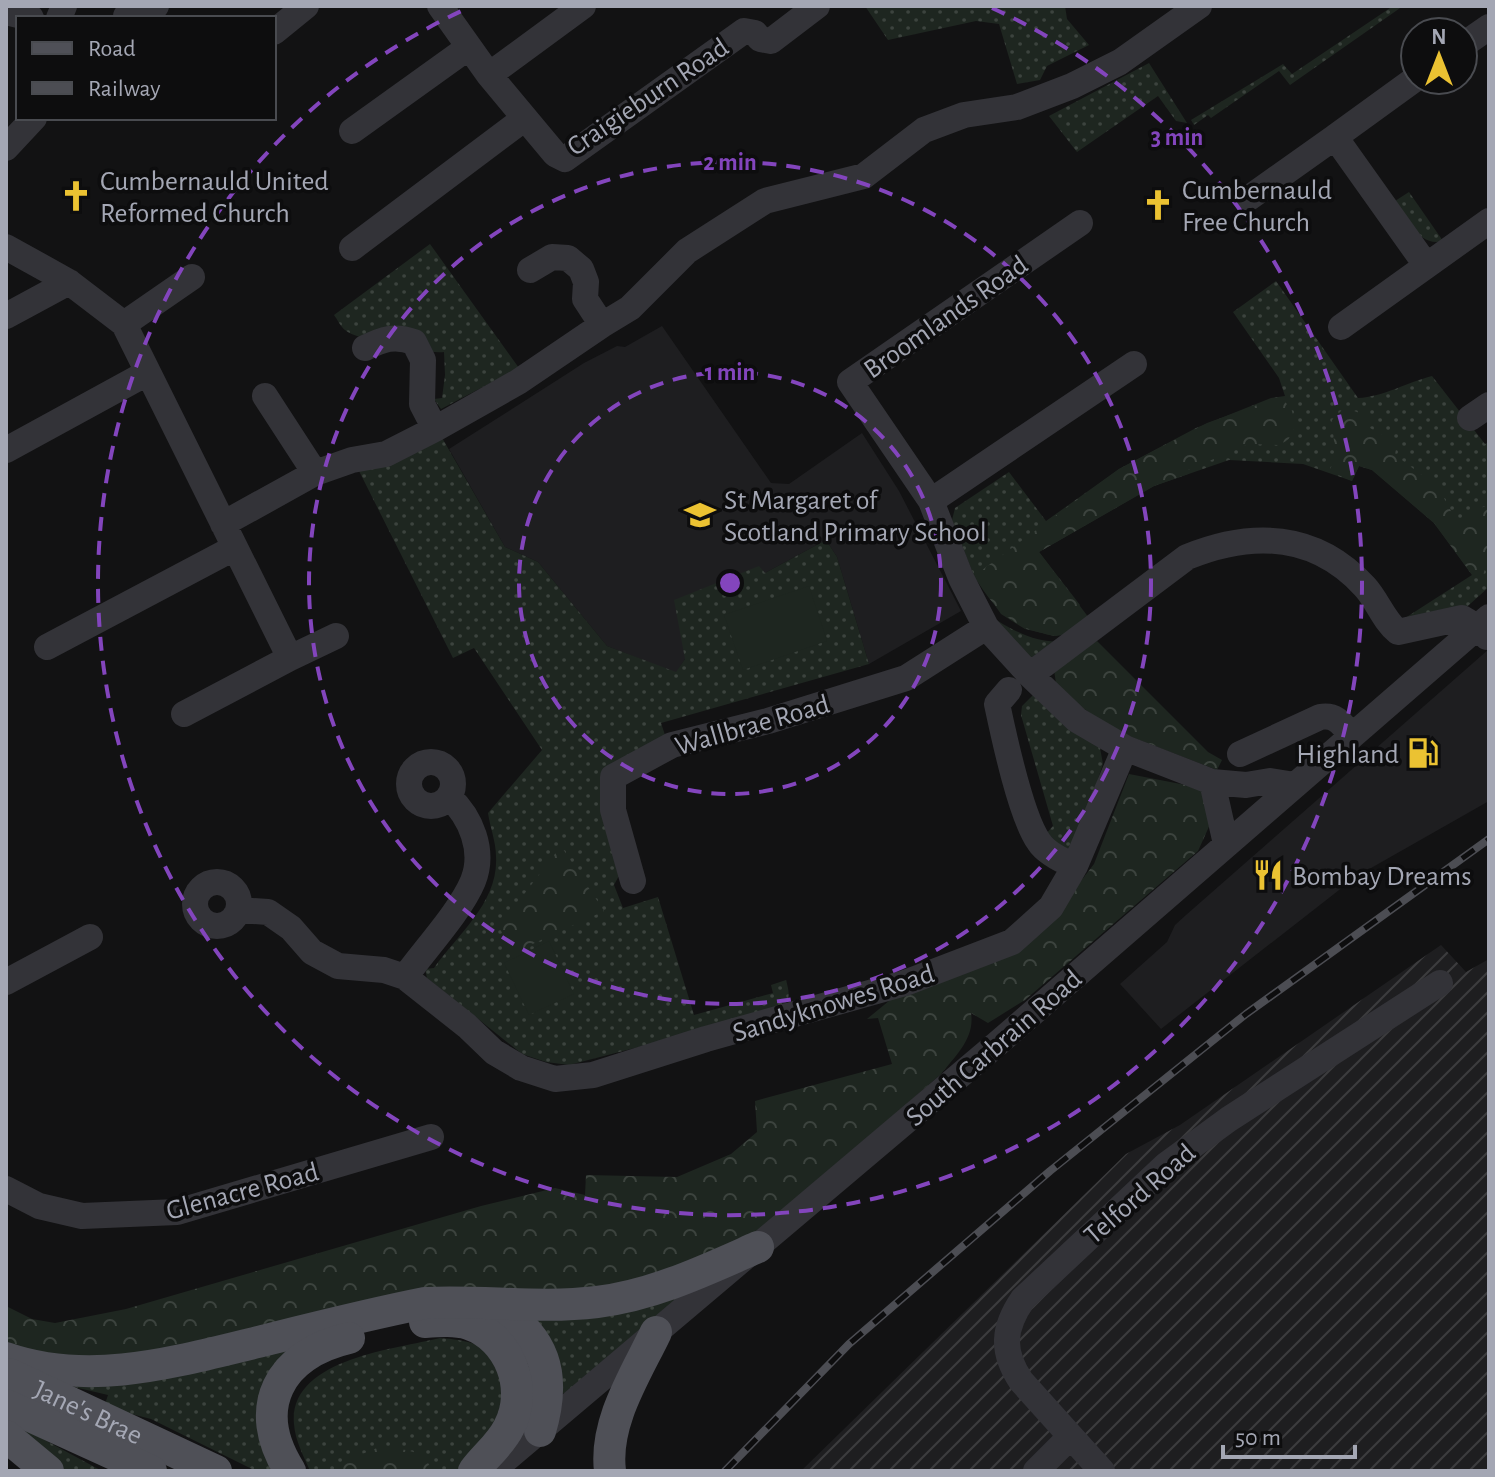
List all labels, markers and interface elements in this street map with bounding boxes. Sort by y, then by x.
legend [16,16,276,120]
north arrow [1399,16,1479,96]
text: N [1431,26,1447,48]
street label: Craigieburn Road [562,33,734,162]
text: Road [88,37,136,61]
text: Railway [88,77,160,101]
text: 3 min [1151,126,1203,150]
text: 2 min [703,151,757,175]
place label: Cumbernauld United Reformed Church [100,168,329,228]
place label: Cumbernauld Free Church [1182,177,1332,237]
church icon: Cumbernauld United Reformed Church [59,179,93,213]
church icon: Cumbernauld Free Church [1141,188,1175,222]
street label: Broomlands Road [859,251,1033,384]
text: 1 min [705,361,755,385]
place label: St Margaret of Scotland Primary School [724,487,987,547]
school or university icon: St Margaret of Scotland Primary School [683,498,717,532]
centre of rings [716,569,744,597]
street label: Wallbrae Road [672,691,833,761]
fuel station icon: Highland [1406,736,1440,770]
place label: Highland [1296,741,1399,769]
restaurant icon: Bombay Dreams [1251,858,1285,892]
place label: Bombay Dreams [1292,863,1472,891]
street label: Sandyknowes Road [730,960,938,1048]
street label: South Carbrain Road [901,965,1087,1132]
street label: Telford Road [1079,1139,1201,1250]
street label: Glenacre Road [163,1158,322,1226]
street label: Jane's Brae [29,1376,147,1451]
scale bar [1223,1409,1355,1459]
text: 50 m [1235,1426,1281,1450]

